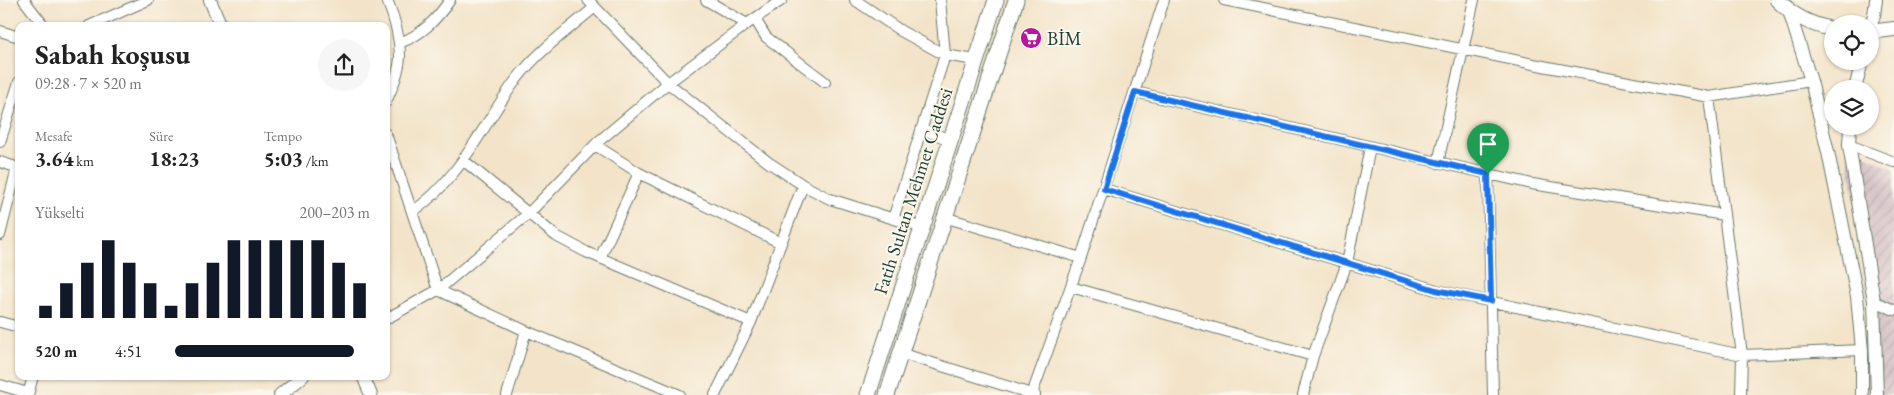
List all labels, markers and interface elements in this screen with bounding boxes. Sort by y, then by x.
map controls [1824,15,1879,135]
button: locate [1824,15,1879,70]
supermarket icon: BİM [1019,26,1043,50]
place label: BİM [1047,26,1082,51]
text: Sabah koşusu [35,36,191,72]
button: share [318,39,370,91]
text: 09:28 · 7 × 520 m [35,73,142,94]
button: layers [1824,80,1879,135]
street label: Fatih Sultan Mehmet Caddesi [868,84,958,298]
pin [1467,123,1509,174]
text: Mesafe [35,127,72,145]
text: Süre [149,127,173,145]
text: Tempo [264,127,302,145]
icon: arrive [1474,130,1502,158]
text: 3.64 [35,145,74,172]
text: 18:23 [149,145,200,172]
text: 5:03 [264,145,303,172]
text: km [74,152,94,170]
text: /km [303,152,329,170]
text: Yükselti [35,202,84,223]
text: 200–203 m [299,202,370,223]
text: 520 m [35,341,77,362]
text: 4:51 [115,341,142,362]

